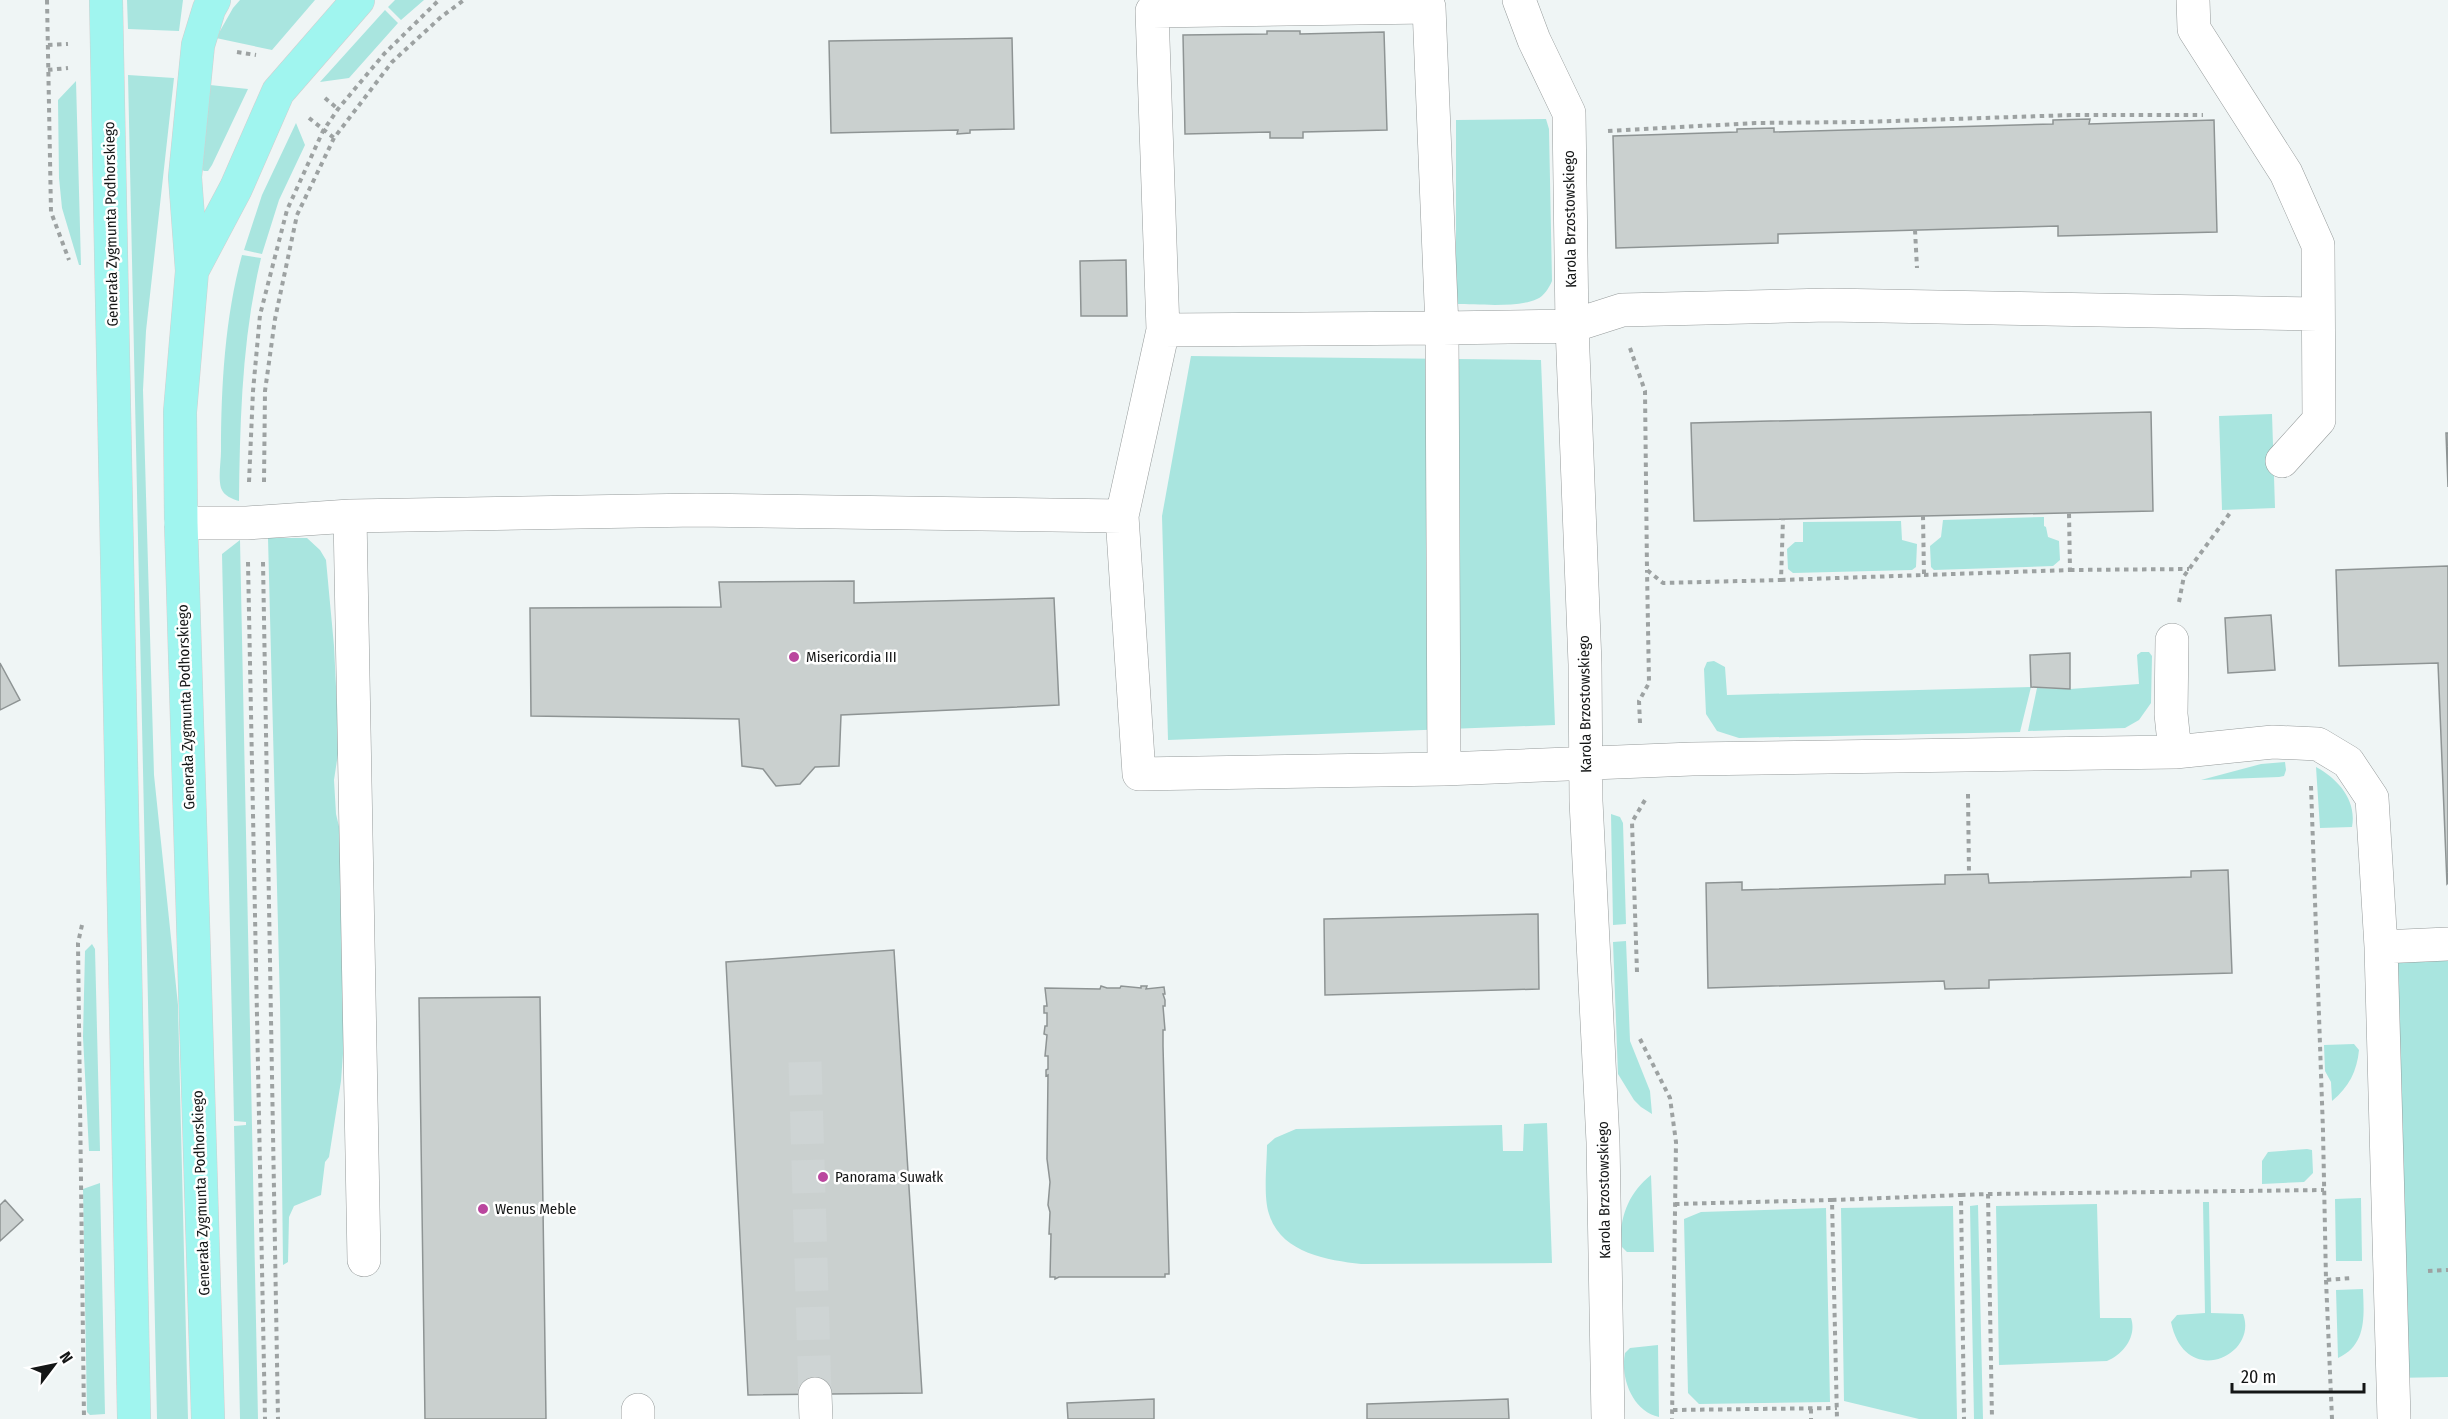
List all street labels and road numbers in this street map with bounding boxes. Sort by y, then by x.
street label: Generała Zygmunta Podhorskiego [100,121,122,327]
street label: Karola Brzostowskiego [1560,150,1580,288]
street label: Generała Zygmunta Podhorskiego [173,604,199,810]
street label: Karola Brzostowskiego [1575,635,1595,773]
street label: Generała Zygmunta Podhorskiego [188,1090,214,1296]
street label: Karola Brzostowskiego [1594,1121,1614,1259]

